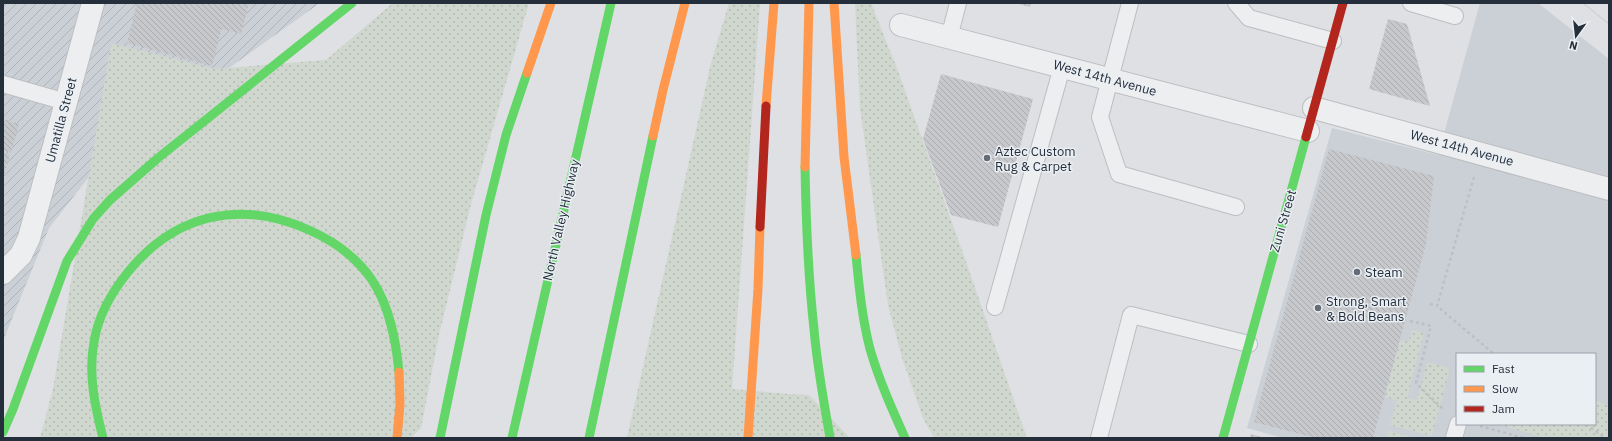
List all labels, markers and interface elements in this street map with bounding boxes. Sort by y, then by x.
north arrow [1556,16,1596,56]
text: N [1568,38,1579,53]
street label: West 14th Avenue [1051,56,1159,100]
street label: Umatilla Street [41,75,81,165]
street label: West 14th Avenue [1408,126,1516,170]
place label: Aztec Custom Rug & Carpet [995,143,1076,175]
marker: Aztec Custom Rug & Carpet [982,153,992,163]
street label: North Valley Highway [539,157,583,282]
street label: Zuni Street [1266,188,1300,254]
place label: Steam [1365,264,1403,281]
marker: Steam [1352,267,1362,277]
place label: Strong, Smart & Bold Beans [1326,293,1406,325]
marker: Strong, Smart & Bold Beans [1313,303,1323,313]
legend [1456,353,1596,425]
text: Fast [1492,361,1515,376]
text: Slow [1492,381,1518,396]
text: Jam [1492,401,1515,416]

